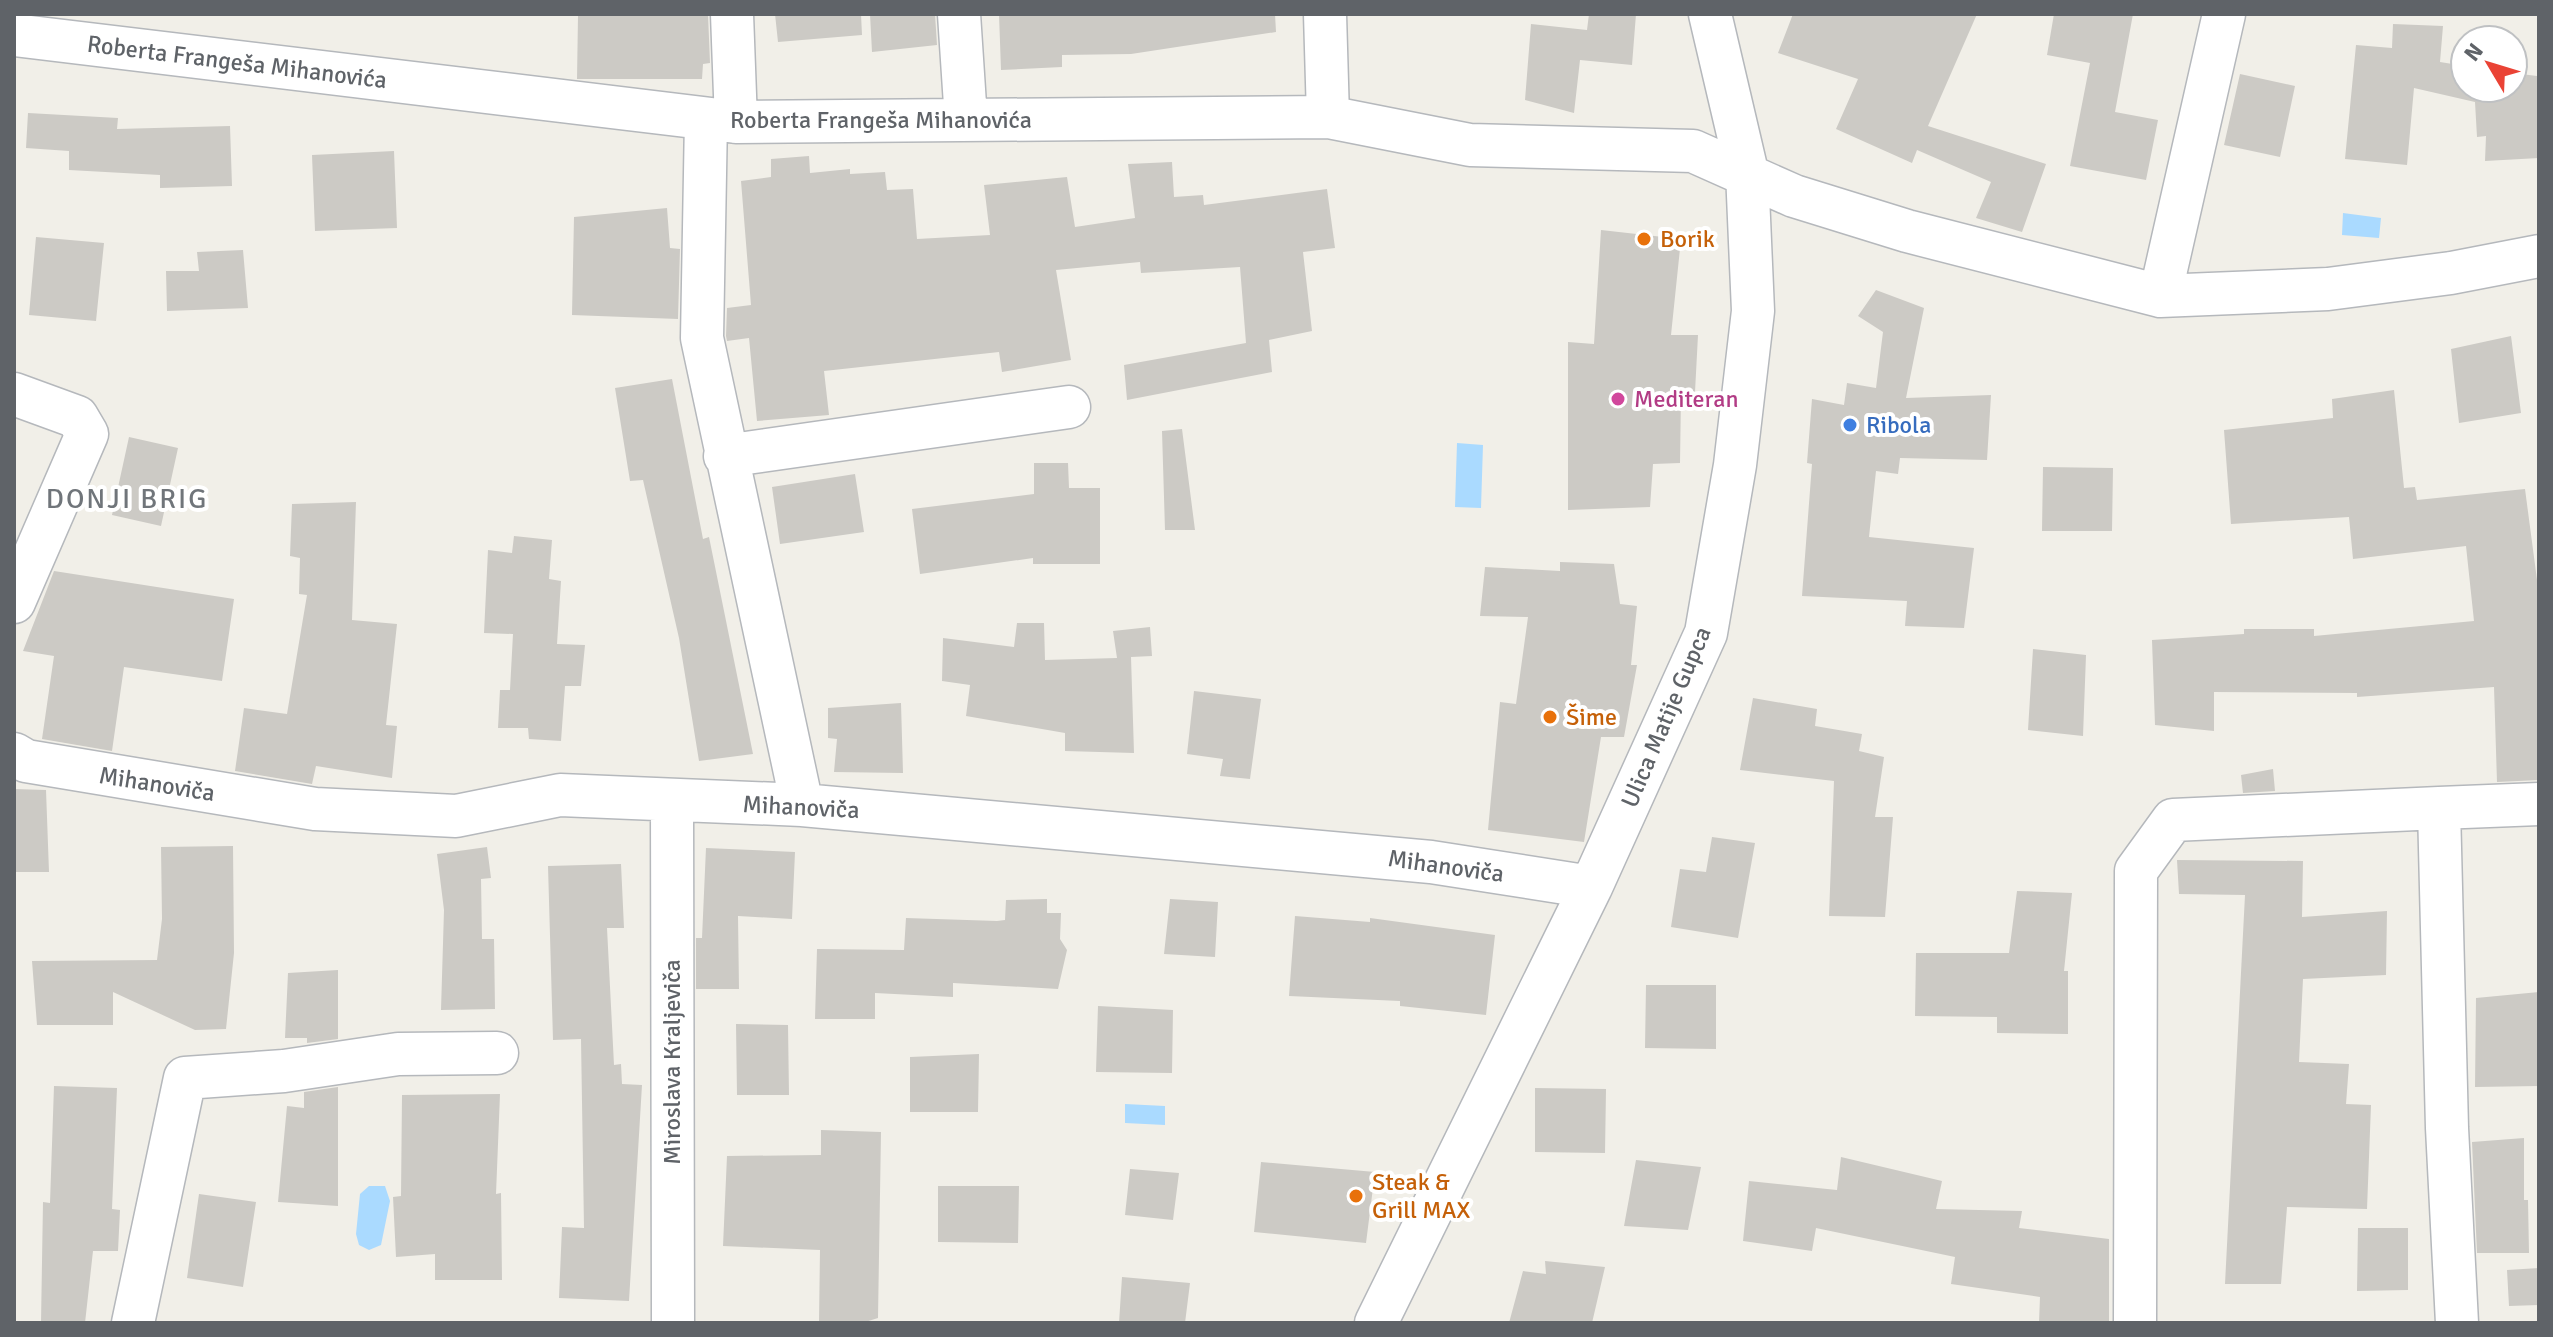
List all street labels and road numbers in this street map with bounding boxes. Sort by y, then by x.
street label: Roberta Frangeša Mihanovića [85,29,389,95]
street label: Roberta Frangeša Mihanovića [730,105,1032,135]
street label: Ulica Matije Gupca [1614,622,1718,812]
street label: Mihanoviča [97,760,217,808]
street label: Mihanoviča [742,789,860,825]
street label: Mihanoviča [1386,843,1506,889]
street label: Miroslava Kraljeviča [657,959,687,1165]

